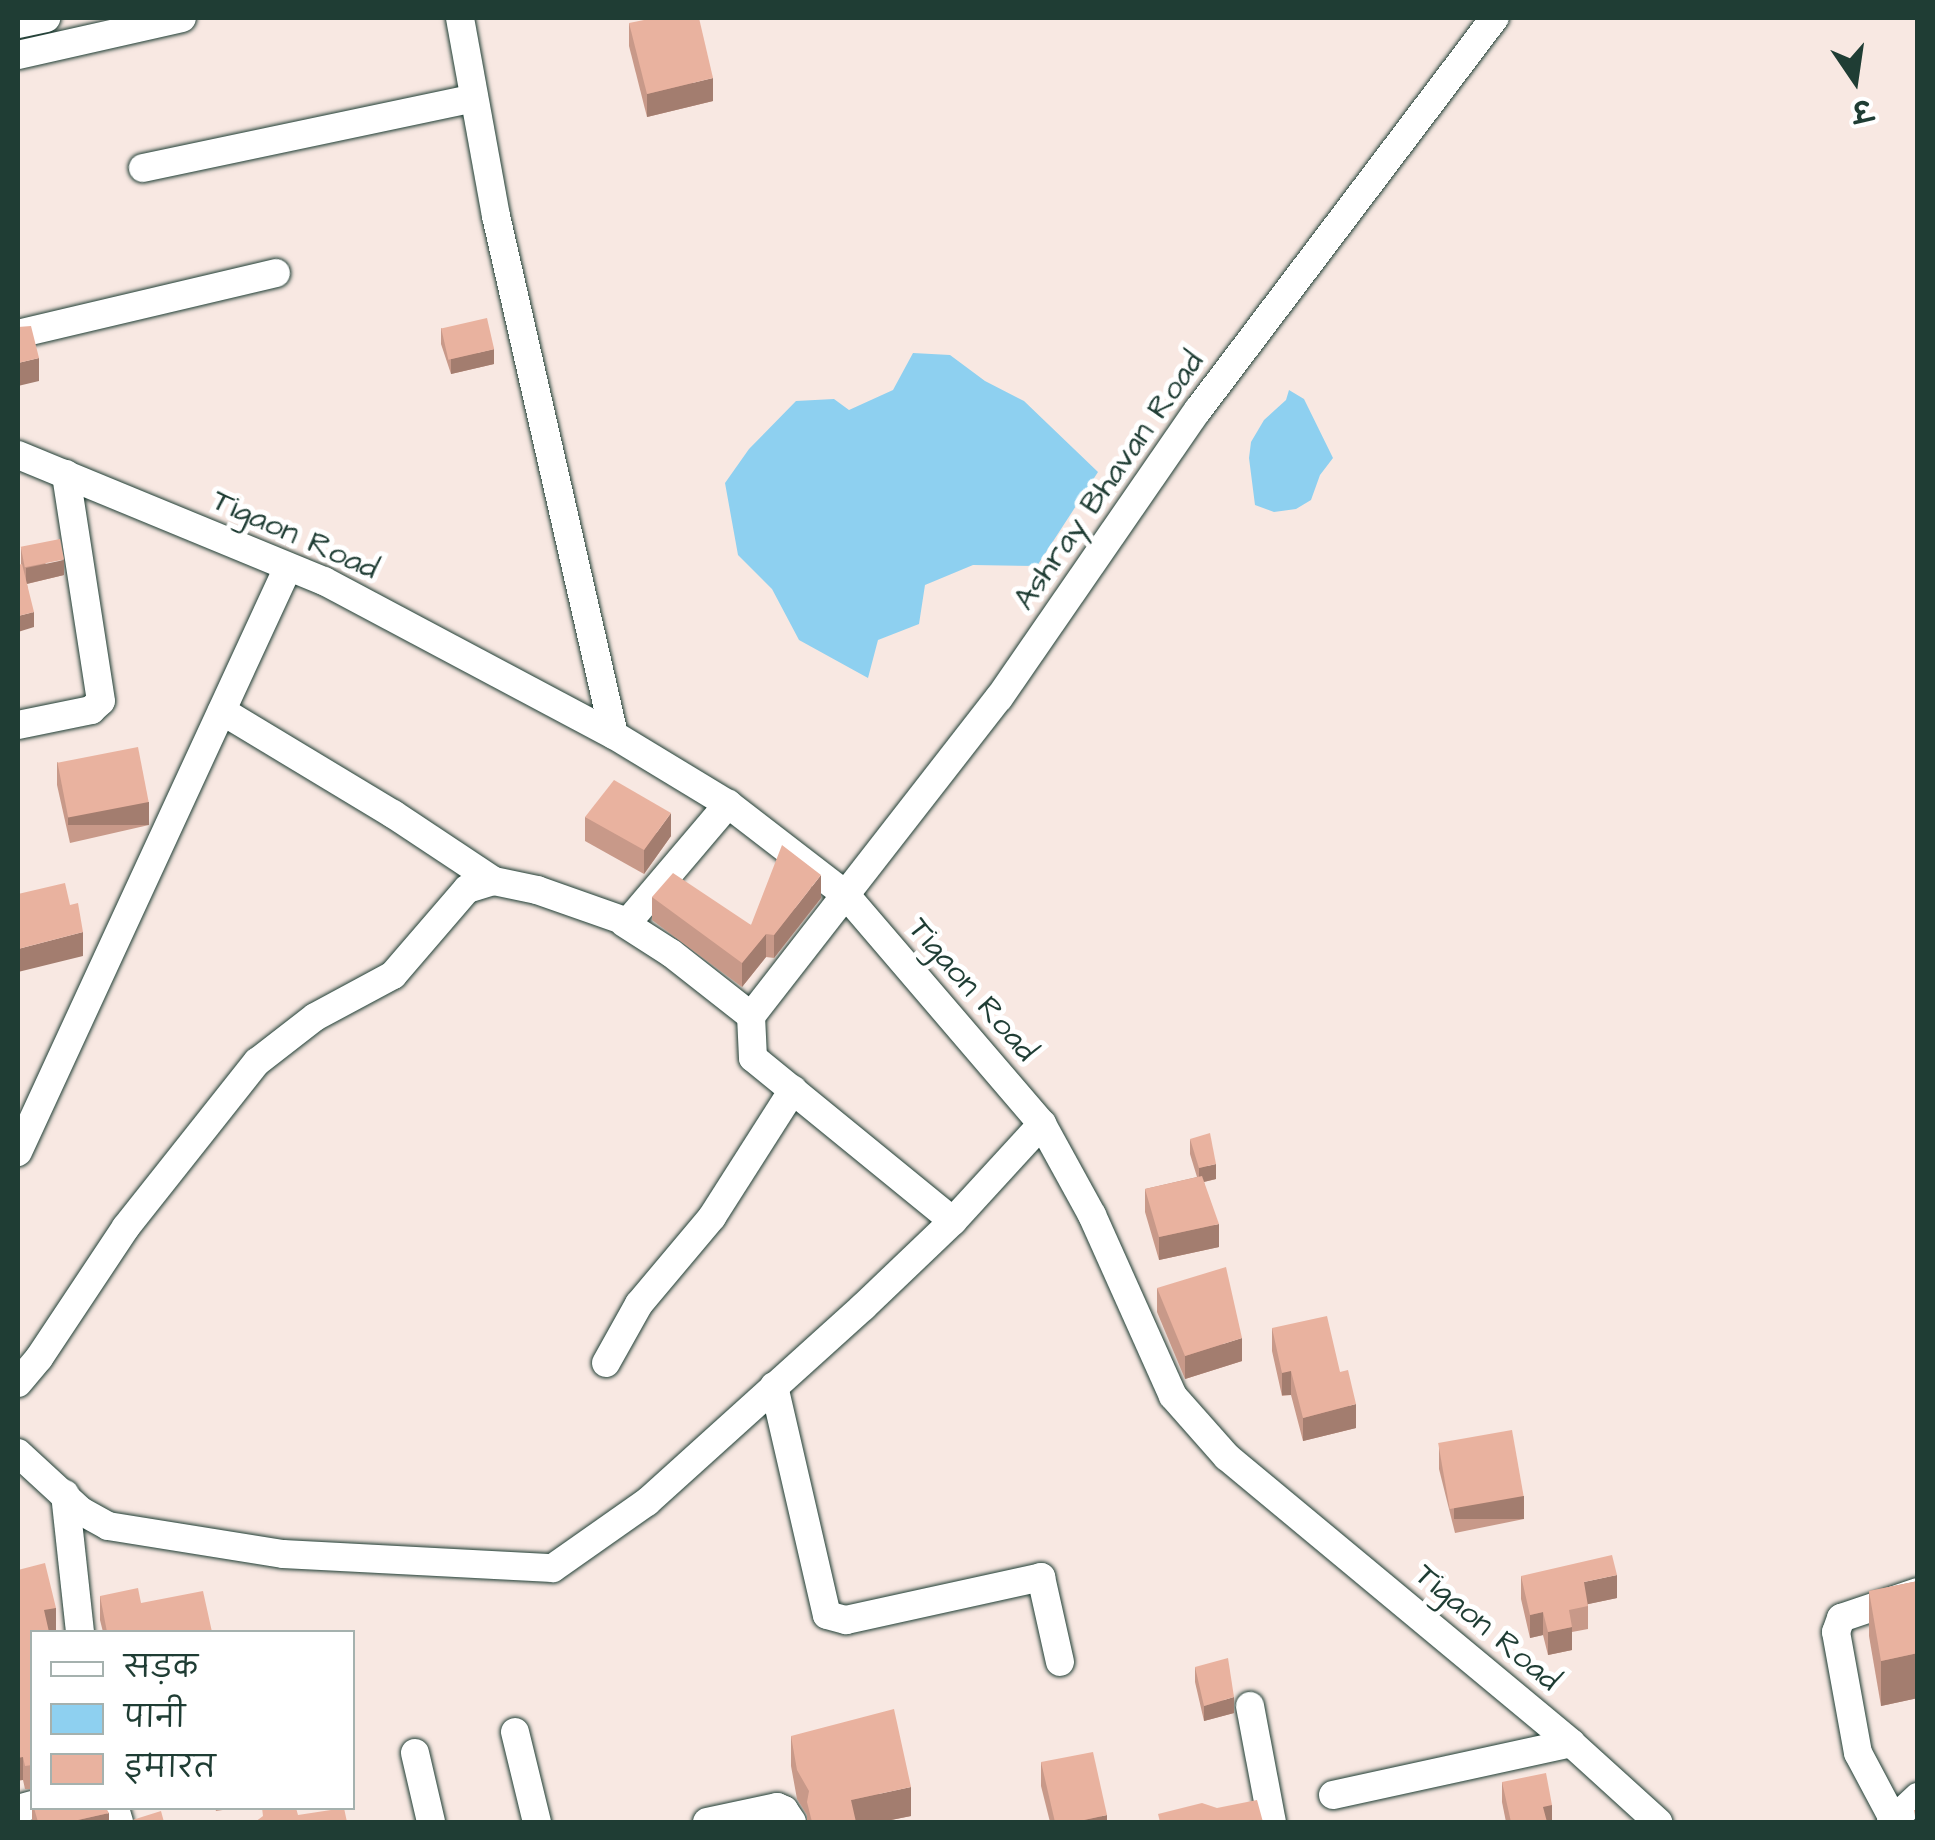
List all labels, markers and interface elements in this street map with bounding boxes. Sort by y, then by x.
north arrow [1805,30,1905,130]
text: उ [1848,89,1875,131]
street label: Ashray Bhavan Road [1005,344,1213,618]
street label: Tigaon Road [206,481,384,589]
street label: Tigaon Road [899,910,1045,1070]
street label: Tigaon Road [1407,1556,1567,1700]
legend [30,1630,355,1810]
text: सड़क [124,1647,198,1689]
text: पानी [124,1697,185,1739]
text: इमारत [124,1747,216,1789]

